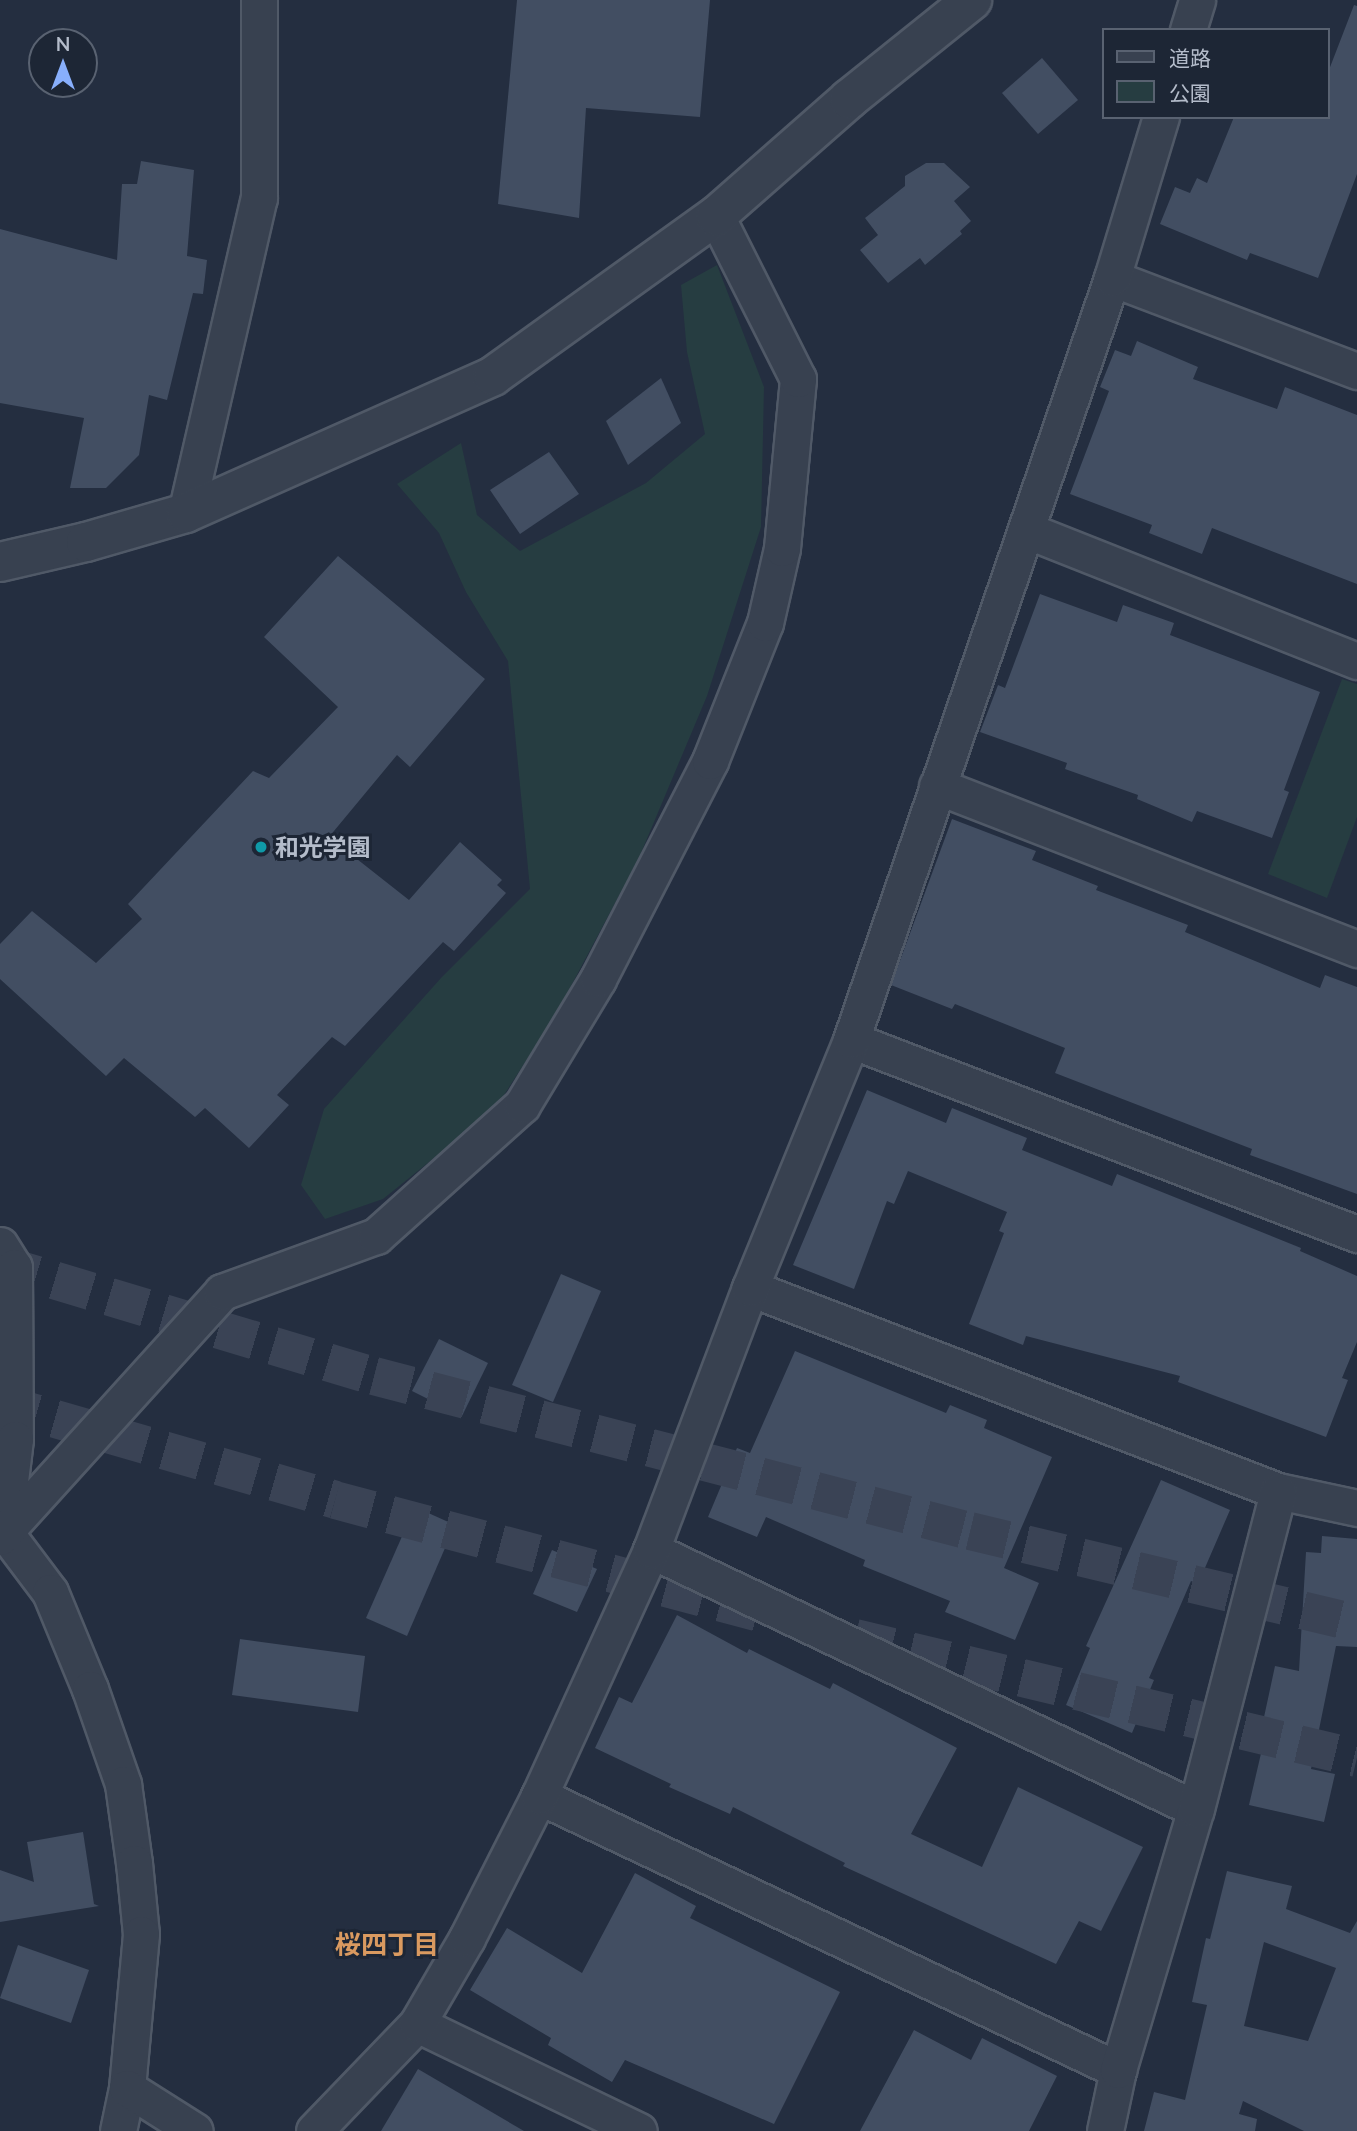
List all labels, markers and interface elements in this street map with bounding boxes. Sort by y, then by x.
north arrow [28,28,98,98]
legend [1102,28,1329,119]
text: N [56,32,70,55]
text: 道路 [1169,45,1211,70]
text: 公園 [1169,80,1211,105]
place label: 和光学園 [275,833,371,861]
marker: 和光学園 [253,839,269,855]
district label: 桜四丁目 [335,1929,439,1961]

